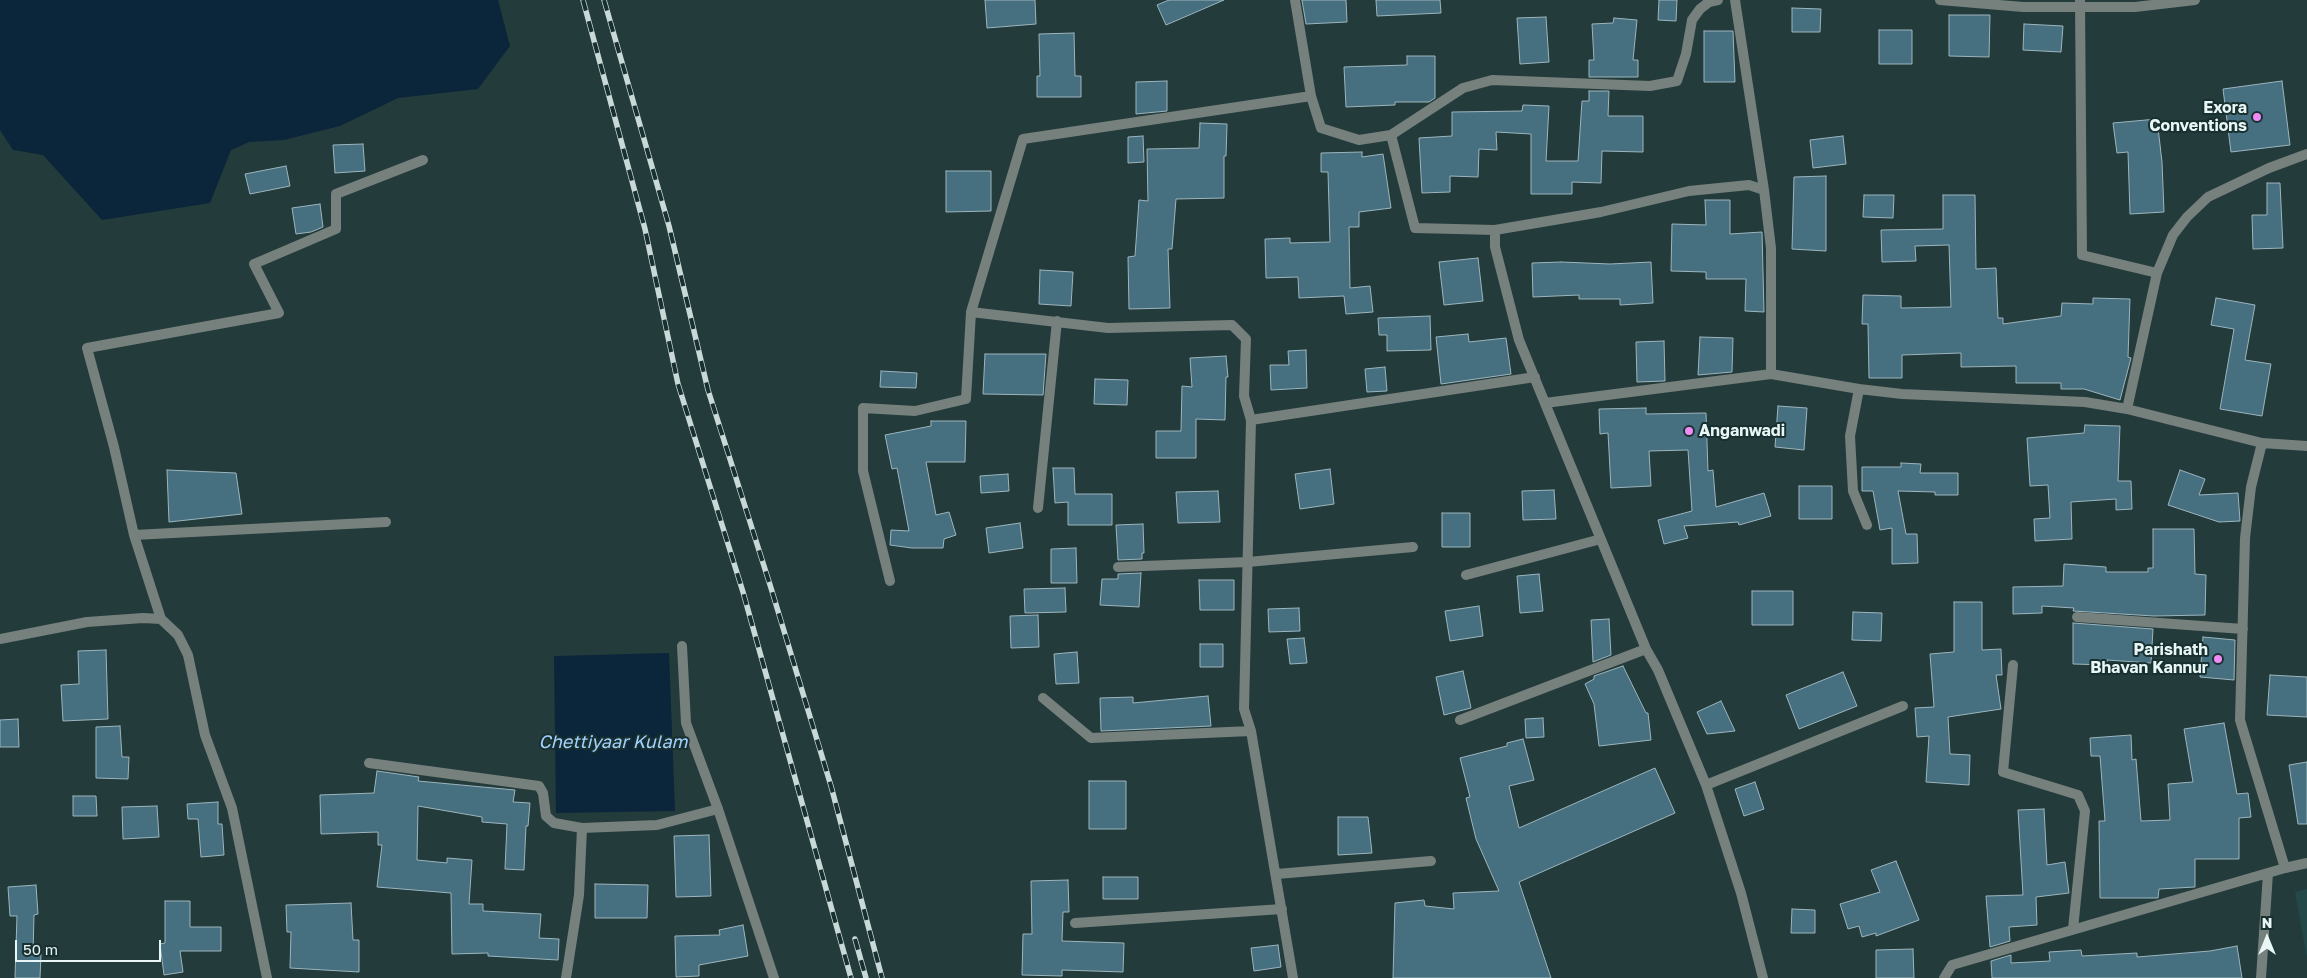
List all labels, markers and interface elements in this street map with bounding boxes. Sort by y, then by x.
place label: Exora Conventions [2149,98,2247,136]
marker: Exora Conventions [2251,111,2263,123]
place label: Anganwadi [1699,421,1785,441]
marker: Anganwadi [1683,425,1695,437]
place label: Parishath Bhavan Kannur [2090,640,2208,678]
marker: Parishath Bhavan Kannur [2212,653,2224,665]
water label: Chettiyaar Kulam [538,731,688,753]
north arrow [2242,913,2292,963]
text: N [2262,914,2272,931]
scale bar [18,930,164,962]
text: 50 m [23,940,58,958]

